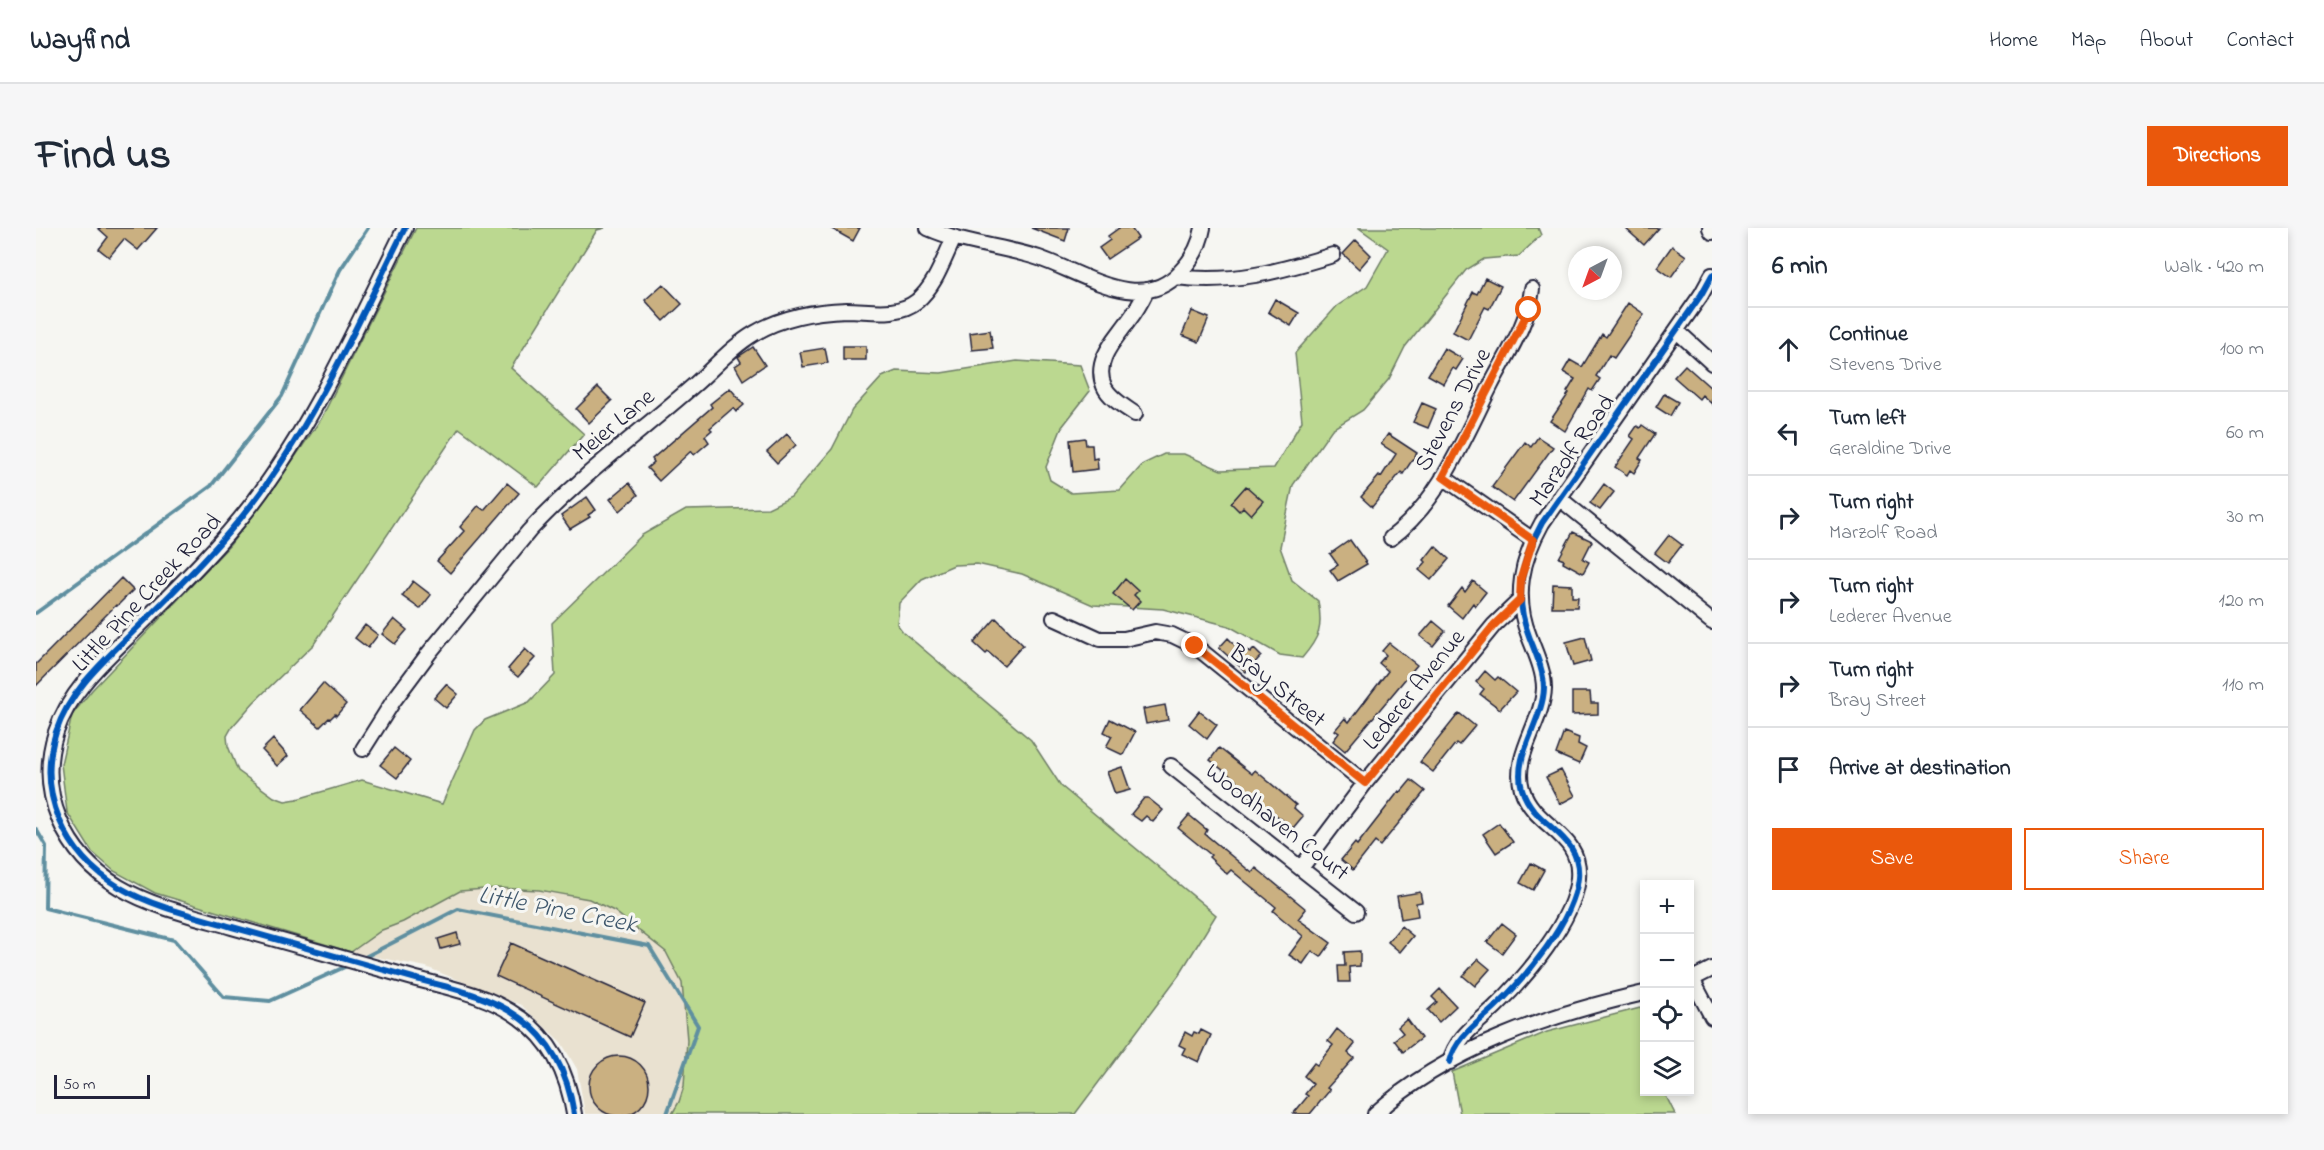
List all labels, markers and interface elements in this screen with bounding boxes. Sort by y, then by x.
text: Wayfind [30,21,130,62]
text: Home [1989,26,2038,56]
text: Map [2071,26,2106,56]
text: About [2139,26,2193,56]
text: Contact [2226,26,2294,56]
text: Find us [36,126,171,187]
button: Directions [2147,126,2288,186]
north arrow [1568,246,1622,300]
text: 6 min [1772,248,1828,286]
text: Walk · 420 m [2164,253,2264,282]
route start [1515,296,1541,322]
text: Continue [1829,319,1908,351]
icon: ahead [1772,333,1805,366]
text: 100 m [2220,335,2264,364]
street label: Stevens Drive [1407,342,1501,478]
text: Stevens Drive [1829,351,1942,380]
street label: Meier Lane [566,381,664,471]
street label: Marzolf Road [1521,388,1625,515]
text: Turn left [1829,403,1906,435]
icon: left [1772,417,1805,450]
text: 60 m [2226,419,2264,448]
text: Geraldine Drive [1829,435,1951,464]
text: Turn right [1829,487,1914,519]
icon: right [1772,501,1805,534]
text: 30 m [2227,503,2264,532]
street label: Little Pine Creek Road [65,506,231,681]
text: Marzolf Road [1829,519,1937,548]
text: Turn right [1829,571,1914,603]
icon: right [1772,585,1805,618]
text: 120 m [2219,587,2264,616]
text: Lederer Avenue [1829,603,1952,632]
street label: Lederer Avenue [1355,622,1475,759]
route end [1181,632,1207,658]
street label: Bray Street [1219,636,1333,738]
text: Turn right [1829,655,1914,687]
icon: right [1772,669,1805,702]
text: 110 m [2222,671,2264,700]
text: Bray Street [1829,687,1926,716]
icon: arrive [1772,753,1805,786]
text: Arrive at destination [1829,753,2011,785]
street label: Woodhaven Court [1197,755,1356,891]
button: Save [1772,828,2012,890]
button: Share [2024,828,2264,890]
water label: Little Pine Creek [475,877,641,945]
map controls [1640,880,1694,1096]
button: + [1640,880,1694,934]
button: − [1640,934,1694,988]
button: locate [1640,988,1694,1042]
button: layers [1640,1042,1694,1096]
scale bar [54,1072,150,1100]
text: 50 m [63,1073,95,1097]

